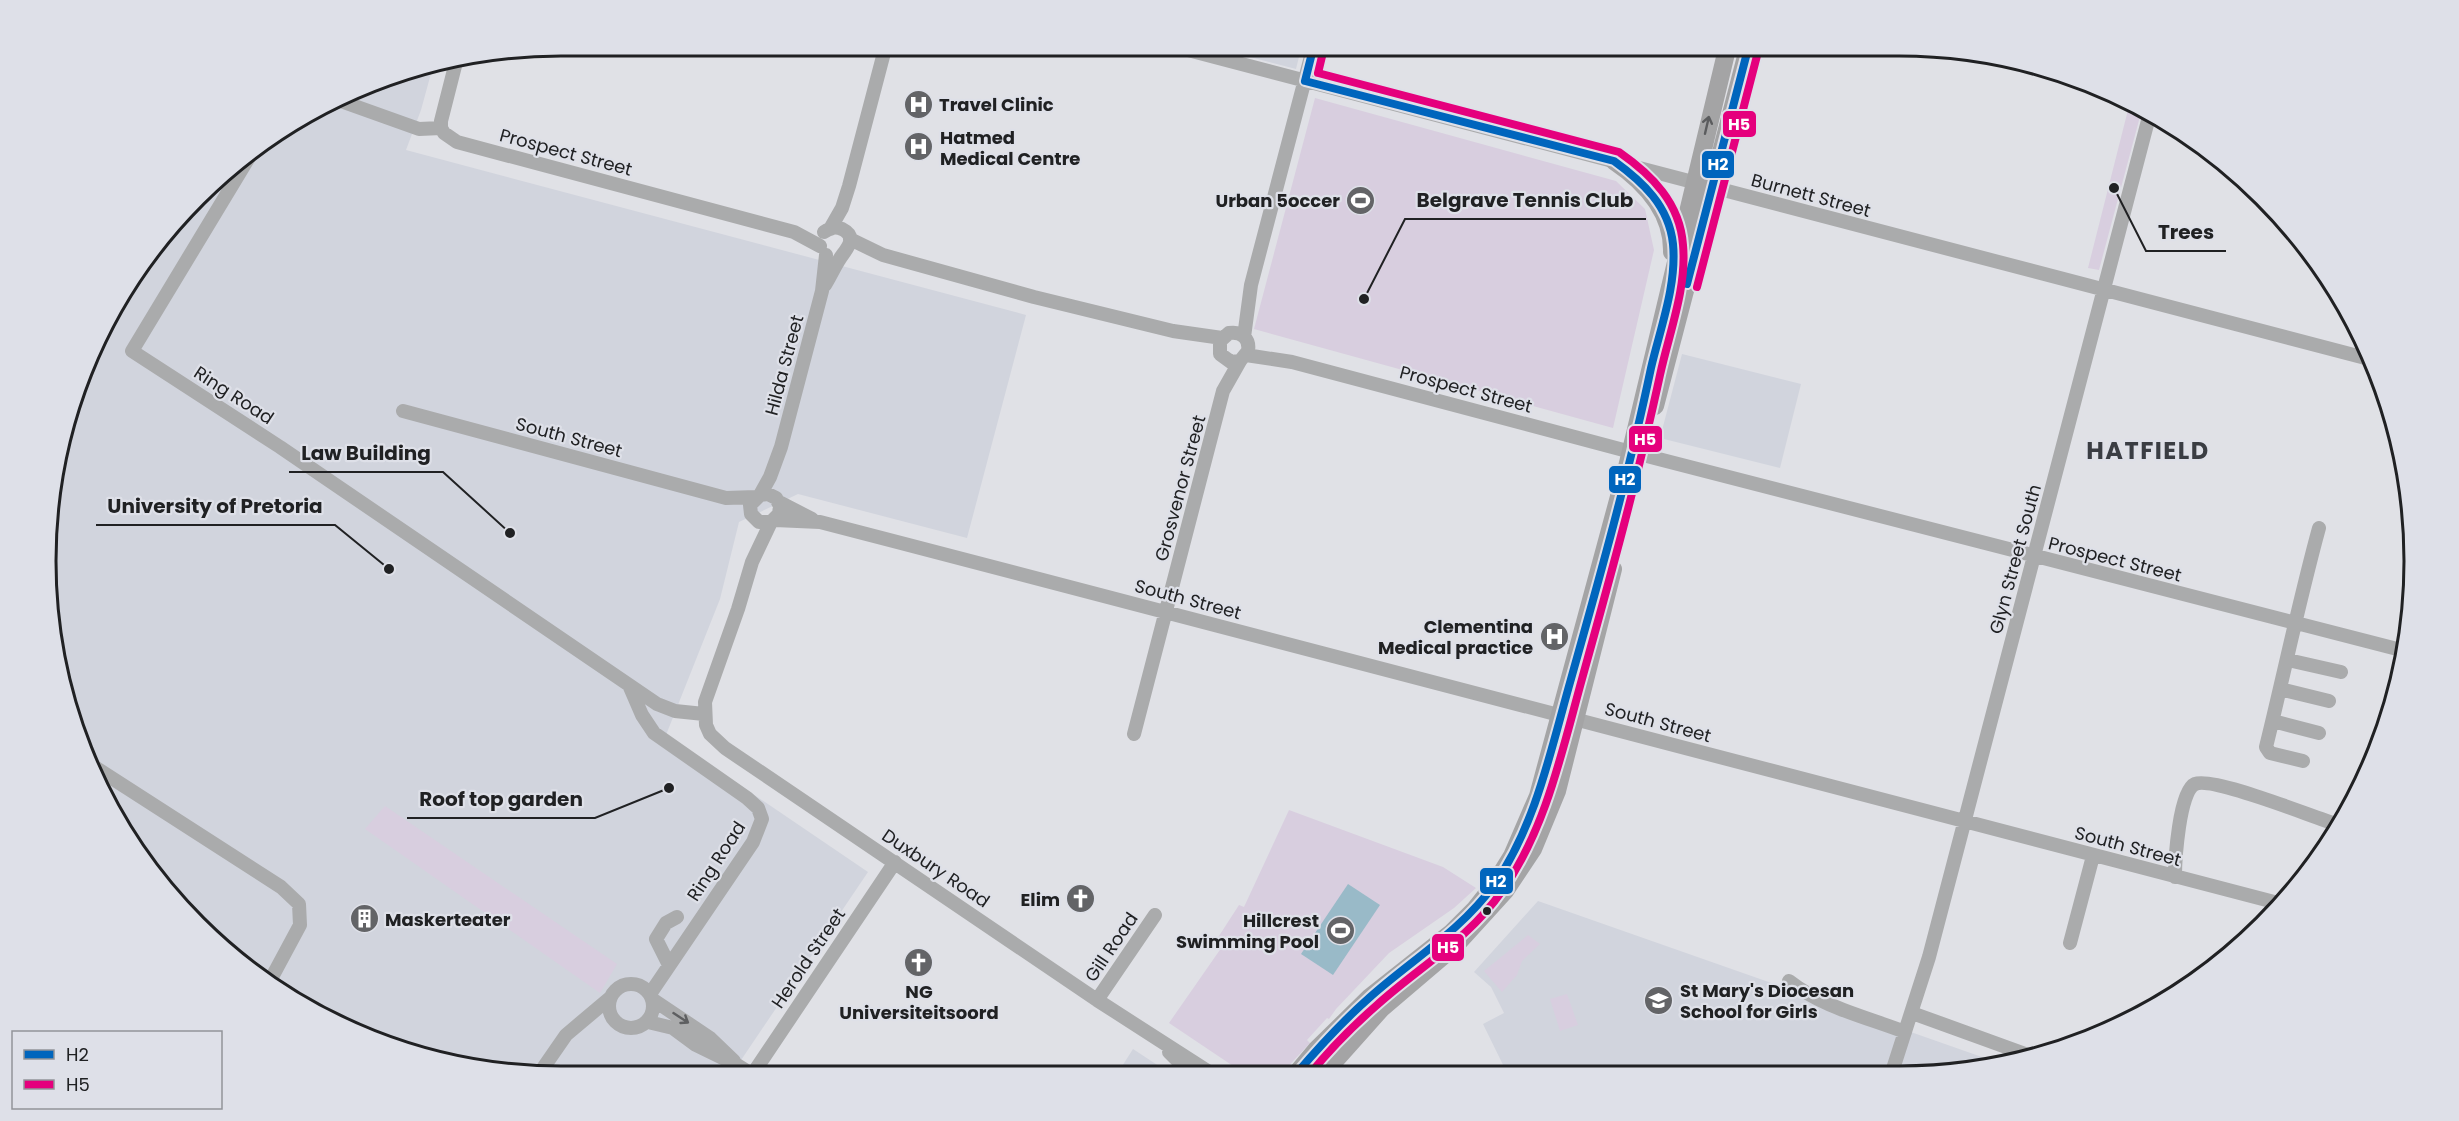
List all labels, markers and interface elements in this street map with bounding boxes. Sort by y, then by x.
hospital icon: Travel Clinic [902,88,934,120]
place label: Travel Clinic [939,92,1054,117]
line badge: H5 [1722,110,1757,138]
text: H5 [1728,113,1750,136]
one-way arrow [1702,116,1714,135]
street label: Prospect Street [497,122,635,182]
place label: Hatmed Medical Centre [940,125,1080,171]
hospital icon: Hatmed Medical Centre [903,131,935,163]
line badge: H2 [1701,150,1735,179]
text: H2 [1708,153,1728,176]
street label: Burnett Street [1749,167,1873,223]
callout: Belgrave Tennis Club [1405,181,1646,219]
sports icon: Urban 5occer [1345,184,1377,216]
text: Belgrave Tennis Club [1417,186,1634,214]
place label: Urban 5occer [1215,188,1340,213]
callout: Trees [2146,213,2226,251]
text: Trees [2158,218,2214,246]
street label: Hilda Street [759,312,809,418]
street label: Prospect Street [1397,359,1535,419]
street label: Ring Road [189,360,279,430]
street label: South Street [513,411,625,463]
street label: Grosvenor Street [1148,412,1212,564]
line badge: H5 [1628,425,1663,453]
text: H5 [1634,428,1656,451]
callout: Law Building [289,434,443,472]
district label: HATFIELD [2086,434,2210,467]
text: Law Building [301,439,431,467]
line badge: H2 [1608,465,1642,494]
text: H2 [1615,468,1635,491]
street label: Glyn Street South [1983,481,2047,637]
callout: University of Pretoria [96,487,335,525]
text: University of Pretoria [107,492,323,520]
street label: Prospect Street [2046,530,2184,588]
street label: South Street [1132,573,1244,625]
place label: Clementina Medical practice [1378,614,1533,660]
hospital icon: Clementina Medical practice [1538,620,1570,652]
street label: South Street [1602,696,1714,748]
callout: Roof top garden [407,780,595,818]
text: Roof top garden [419,785,583,813]
street label: Ring Road [681,816,751,906]
street label: South Street [2072,820,2184,872]
street label: Duxbury Road [877,823,995,913]
line badge: H2 [1479,867,1514,895]
text: H2 [1486,870,1506,893]
church icon: Elim [1065,883,1097,915]
place label: Elim [1021,887,1060,912]
building icon: Maskerteater [348,903,380,935]
street label: Herold Street [765,903,851,1013]
unlabelled marker [1481,905,1493,917]
place label: Maskerteater [385,907,511,932]
street label: Gill Road [1079,907,1143,987]
place label: Hillcrest Swimming Pool [1176,908,1319,954]
sports icon: Hillcrest Swimming Pool [1324,914,1356,946]
line badge: H5 [1431,933,1465,962]
text: H5 [1437,936,1459,959]
church icon: NG Universiteitsoord [903,946,935,978]
place label: St Mary's Diocesan School for Girls [1680,978,1854,1024]
place label: NG Universiteitsoord [839,979,999,1025]
school or university icon: St Mary's Diocesan School for Girls [1643,984,1675,1016]
one-way arrow [673,1012,689,1024]
legend [12,1031,222,1109]
text: H2 [66,1042,89,1067]
text: H5 [66,1072,90,1097]

